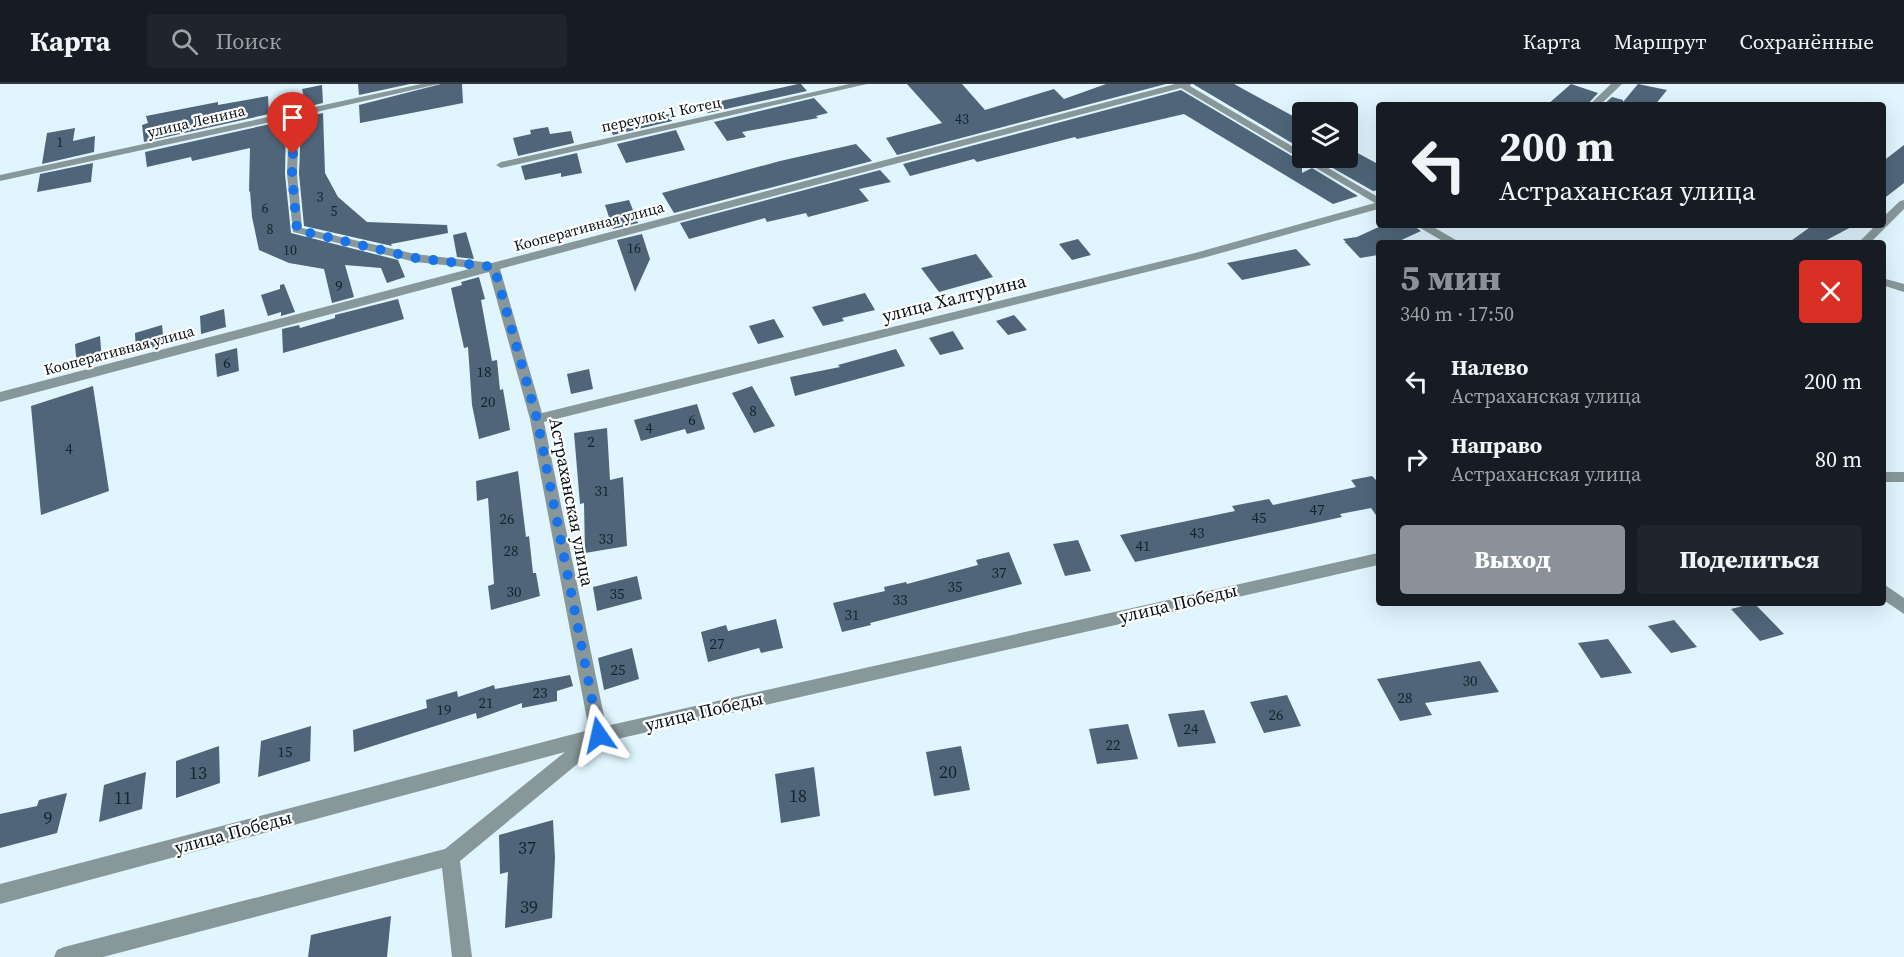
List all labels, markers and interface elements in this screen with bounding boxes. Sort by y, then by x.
search box [147,14,567,68]
text: Карта [30,22,111,60]
icon: search [168,25,201,58]
text: Поиск [216,26,281,56]
text: Карта [1523,27,1581,56]
text: Маршрут [1614,27,1707,56]
text: Сохранённые [1740,27,1874,56]
street label: переулок 1 Котец [599,91,723,137]
pin [267,92,318,154]
street label: улица Ленина [145,99,247,142]
icon: arrive [276,101,309,134]
map controls [1292,102,1358,168]
button: layers [1292,102,1358,168]
house number: 43 [955,109,969,129]
text: 200 m [1499,117,1614,175]
icon: left [1400,126,1478,204]
house number: 1 [57,132,64,152]
text: Астраханская улица [1499,172,1756,209]
house number: 3 [317,187,324,207]
street label: Кооперативная улица [512,196,667,256]
house number: 6 [262,198,269,218]
house number: 5 [331,201,338,221]
house number: 8 [267,219,274,239]
house number: 16 [627,238,641,258]
house number: 10 [283,240,297,260]
text: 5 мин [1400,253,1501,302]
button: close [1799,260,1862,323]
street label: улица Халтурина [879,268,1029,328]
house number: 9 [335,275,343,296]
text: 340 m · 17:50 [1400,300,1514,328]
street label: Кооперативная улица [42,320,197,380]
house number: 6 [223,352,231,373]
text: Налево [1451,352,1528,382]
house number: 18 [476,361,492,382]
icon: left [1400,365,1433,398]
text: 200 m [1804,366,1862,396]
text: Астраханская улица [1451,382,1641,410]
house number: 20 [480,391,496,412]
house number: 8 [749,400,757,421]
house number: 6 [688,409,696,430]
street label: Астраханская улица [543,416,601,589]
house number: 4 [645,417,653,438]
text: Направо [1451,430,1542,460]
house number: 2 [587,431,595,452]
house number: 4 [65,438,73,459]
icon: right [1400,443,1433,476]
text: 80 m [1815,444,1862,474]
text: Астраханская улица [1451,460,1641,488]
house number: 31 [594,480,610,501]
house number: 47 [1309,499,1325,520]
house number: 45 [1251,507,1267,528]
house number: 26 [499,508,515,529]
house number: 43 [1189,522,1205,543]
button: Выход [1400,525,1625,594]
button: Поделиться [1637,525,1862,594]
house number: 33 [598,528,614,549]
house number: 41 [1135,535,1151,556]
house number: 28 [503,540,519,561]
house number: 37 [991,562,1007,583]
house number: 35 [947,576,963,597]
street label: улица Победы [1116,577,1240,629]
house number: 30 [506,581,522,602]
house number: 35 [609,583,625,604]
house number: 33 [892,589,908,610]
house number: 31 [844,604,860,625]
house number: 27 [709,633,725,654]
house number: 25 [610,659,626,680]
house number: 30 [1462,670,1478,691]
house number: 23 [532,682,548,703]
street label: улица Победы [642,685,766,737]
house number: 28 [1397,687,1413,708]
house number: 21 [478,692,494,713]
house number: 19 [436,699,452,720]
position arrow [567,703,631,767]
house number: 26 [1268,704,1284,725]
house number: 24 [1183,718,1199,739]
house number: 22 [1105,734,1121,755]
house number: 15 [277,741,293,762]
house number: 20 [939,759,957,784]
house number: 13 [189,760,207,785]
house number: 18 [789,783,807,808]
house number: 11 [114,785,132,810]
street label: улица Победы [172,804,294,860]
house number: 9 [44,805,53,830]
house number: 37 [518,835,536,860]
house number: 39 [520,894,538,919]

